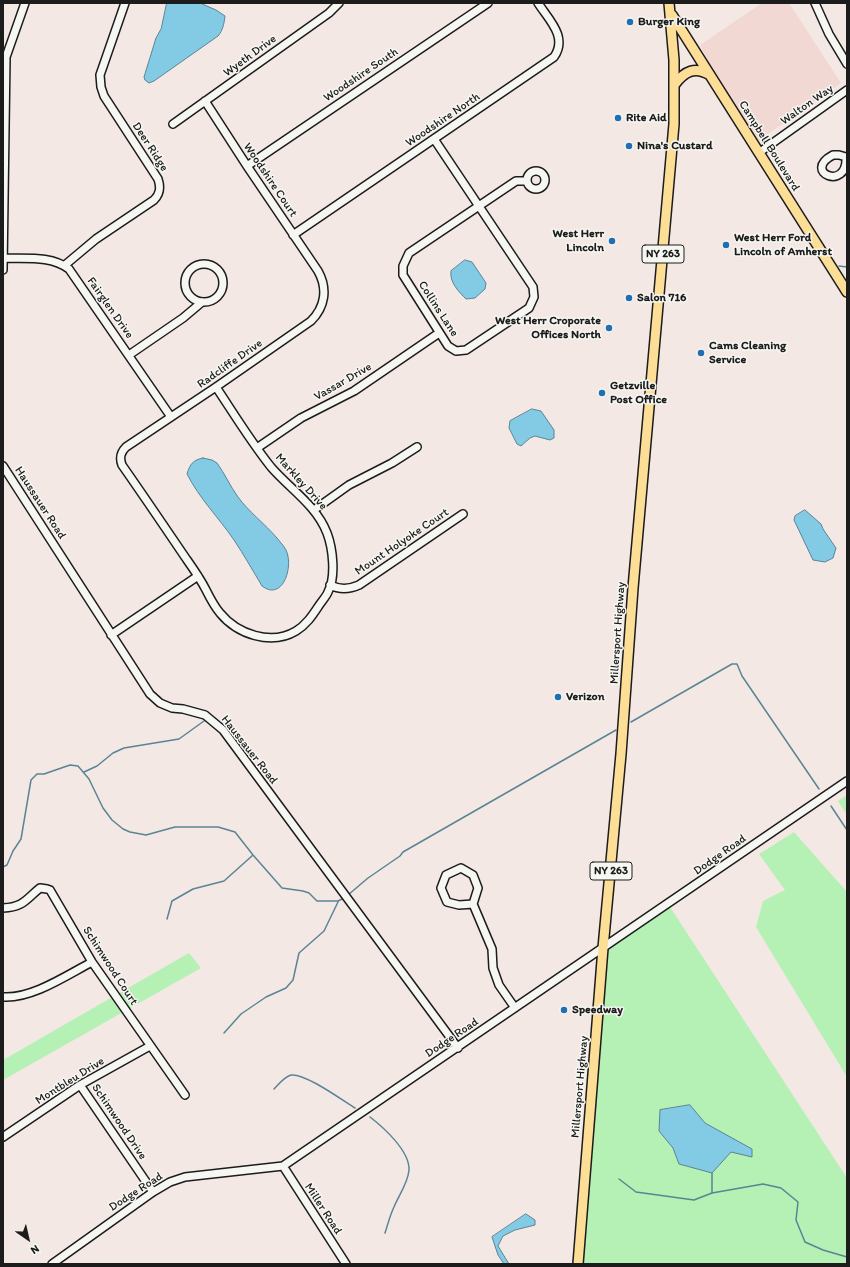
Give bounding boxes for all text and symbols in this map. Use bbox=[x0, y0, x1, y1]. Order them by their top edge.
place label: Burger King bbox=[638, 15, 700, 29]
marker: Burger King bbox=[625, 17, 635, 27]
street label: Wyeth Drive bbox=[221, 32, 279, 80]
street label: Woodshire South bbox=[321, 45, 401, 105]
street label: Walton Way bbox=[778, 82, 836, 128]
street label: Woodshire North bbox=[403, 90, 483, 150]
street label: Campbell Boulevard bbox=[735, 98, 803, 194]
place label: Rite Aid bbox=[626, 111, 667, 125]
marker: Rite Aid bbox=[613, 113, 623, 123]
street label: Deer Ridge bbox=[129, 120, 171, 174]
place label: Nina's Custard bbox=[637, 139, 713, 153]
street label: Woodshire Court bbox=[240, 140, 300, 220]
marker: Nina's Custard bbox=[624, 141, 634, 151]
place label: West Herr Lincoln bbox=[553, 227, 604, 255]
place label: West Herr Ford Lincoln of Amherst bbox=[734, 231, 832, 259]
marker: West Herr Lincoln bbox=[607, 236, 617, 246]
marker: West Herr Ford Lincoln of Amherst bbox=[721, 240, 731, 250]
road number: NY 263 bbox=[642, 245, 684, 263]
street label: Fairglen Drive bbox=[84, 275, 136, 341]
street label: Collins Lane bbox=[415, 279, 461, 339]
place label: Salon 716 bbox=[637, 291, 686, 305]
marker: Salon 716 bbox=[624, 293, 634, 303]
place label: West Herr Croporate Offices North bbox=[495, 314, 601, 342]
marker: West Herr Croporate Offices North bbox=[604, 323, 614, 333]
street label: Radcliffe Drive bbox=[195, 336, 265, 392]
place label: Cams Cleaning Service bbox=[709, 339, 786, 367]
marker: Cams Cleaning Service bbox=[696, 348, 706, 358]
street label: Vassar Drive bbox=[312, 360, 374, 404]
place label: Getzville Post Office bbox=[610, 379, 667, 407]
marker: Getzville Post Office bbox=[597, 388, 607, 398]
street label: Markley Drive bbox=[272, 451, 330, 513]
street label: Haussauer Road bbox=[11, 464, 69, 542]
street label: Mount Holyoke Court bbox=[352, 505, 452, 579]
street label: Millersport Highway bbox=[607, 581, 629, 685]
place label: Verizon bbox=[566, 690, 604, 704]
marker: Verizon bbox=[553, 692, 563, 702]
street label: Haussauer Road bbox=[218, 713, 280, 787]
street label: Dodge Road bbox=[691, 832, 749, 878]
road number: NY 263 bbox=[590, 862, 632, 880]
street label: Schimwood Court bbox=[79, 924, 141, 1008]
place label: Speedway bbox=[572, 1003, 623, 1017]
marker: Speedway bbox=[559, 1005, 569, 1015]
street label: Dodge Road bbox=[423, 1015, 481, 1061]
street label: Millersport Highway bbox=[568, 1035, 592, 1139]
street label: Montbleu Drive bbox=[33, 1054, 107, 1108]
street label: Schimwood Drive bbox=[88, 1081, 150, 1163]
street label: Dodge Road bbox=[106, 1169, 166, 1215]
street label: Miller Road bbox=[301, 1181, 345, 1237]
north arrow bbox=[8, 1219, 48, 1259]
text: N bbox=[28, 1242, 42, 1257]

